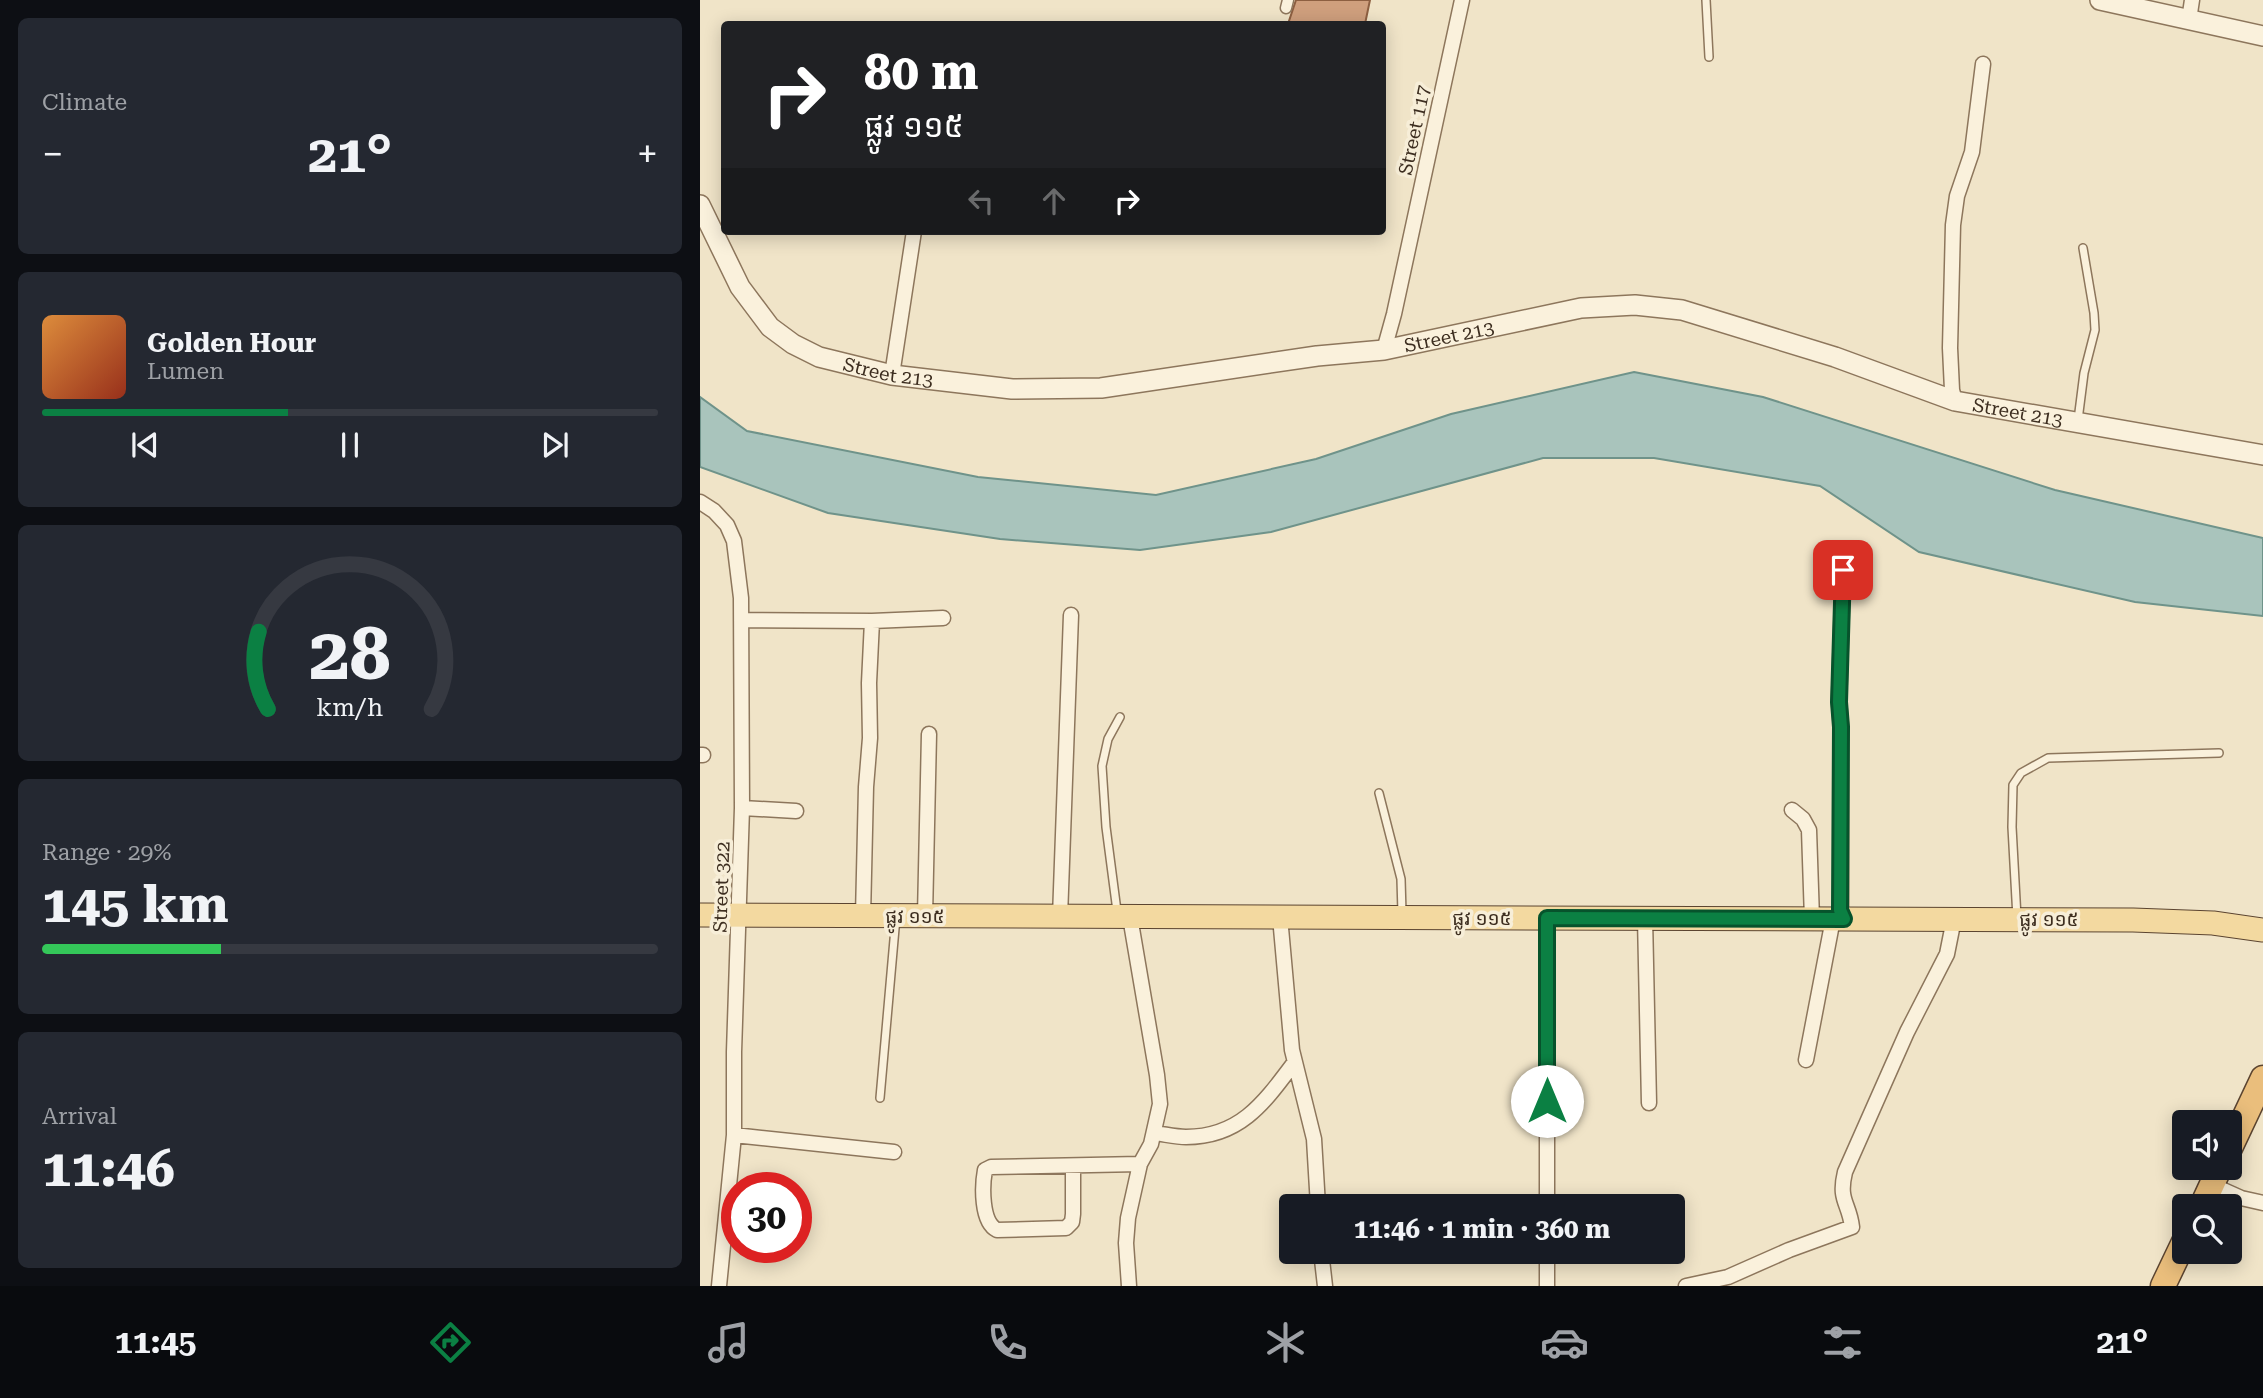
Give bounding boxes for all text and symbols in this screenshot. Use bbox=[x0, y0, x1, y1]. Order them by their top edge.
text: 80 m bbox=[864, 44, 979, 101]
icon: right bbox=[749, 49, 840, 140]
street label: Street 117 bbox=[1394, 83, 1435, 177]
text: Climate bbox=[42, 89, 127, 116]
text: ផ្លូវ ១១៥ bbox=[864, 107, 964, 145]
text: 21° bbox=[308, 124, 392, 185]
text: − bbox=[42, 132, 63, 176]
text: + bbox=[637, 132, 658, 176]
icon: left bbox=[962, 182, 1000, 220]
icon: ahead bbox=[1035, 182, 1073, 220]
icon: right bbox=[1108, 182, 1146, 220]
street label: Street 213 bbox=[1402, 316, 1496, 357]
text: Golden Hour bbox=[147, 328, 316, 358]
street label: Street 213 bbox=[841, 352, 935, 392]
text: Lumen bbox=[147, 358, 224, 385]
street label: Street 213 bbox=[1971, 393, 2065, 432]
icon: previous bbox=[126, 426, 164, 464]
icon: pause bbox=[331, 426, 369, 464]
icon: next bbox=[536, 426, 574, 464]
pin bbox=[1813, 540, 1873, 600]
icon: arrive bbox=[1824, 551, 1862, 589]
text: 28 bbox=[309, 612, 391, 697]
text: km/h bbox=[317, 693, 383, 722]
text: Range · 29% bbox=[42, 839, 171, 866]
street label: Street 322 bbox=[708, 841, 735, 933]
text: 145 km bbox=[42, 874, 229, 935]
street label: ផ្លូវ ១១៥ bbox=[885, 905, 945, 934]
street label: ផ្លូវ ១១៥ bbox=[1452, 907, 1512, 936]
street label: ផ្លូវ ១១៥ bbox=[2019, 908, 2079, 937]
position arrow bbox=[1510, 1064, 1584, 1138]
text: Arrival bbox=[42, 1103, 117, 1130]
map controls bbox=[2172, 1110, 2242, 1264]
button: sound bbox=[2172, 1110, 2242, 1180]
text: 11:46 bbox=[42, 1138, 175, 1199]
speed limit sign: 30 bbox=[721, 1172, 812, 1263]
button: search bbox=[2172, 1194, 2242, 1264]
text: 11:46 · 1 min · 360 m bbox=[1354, 1214, 1610, 1244]
icon: directions bbox=[426, 1318, 475, 1367]
icon: music bbox=[704, 1318, 753, 1367]
icon: phone bbox=[983, 1318, 1032, 1367]
icon: climate bbox=[1261, 1318, 1310, 1367]
icon: car bbox=[1540, 1318, 1589, 1367]
icon: filters bbox=[1818, 1318, 1867, 1367]
text: 11:45 bbox=[115, 1323, 196, 1361]
text: 21° bbox=[2096, 1323, 2148, 1361]

